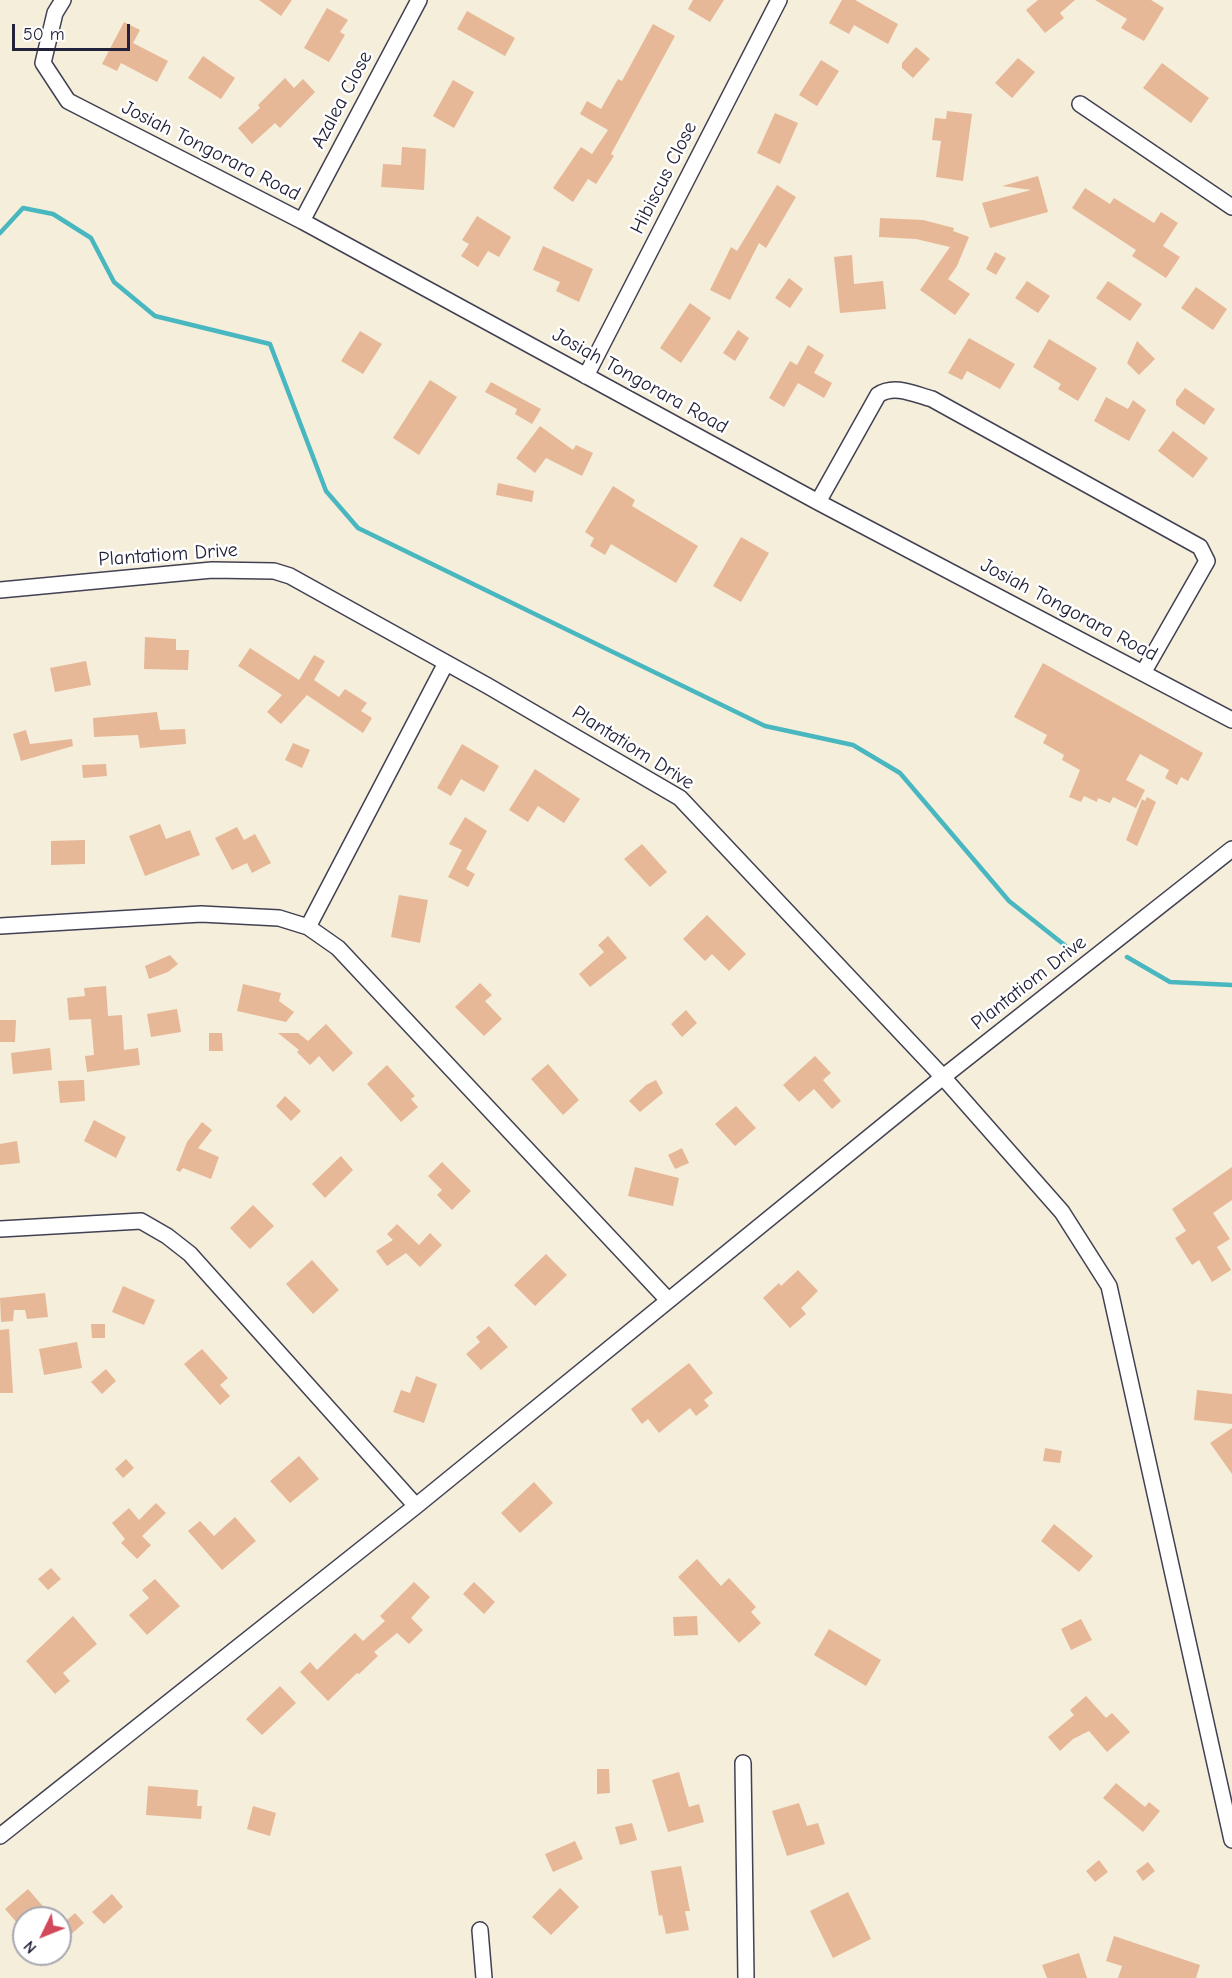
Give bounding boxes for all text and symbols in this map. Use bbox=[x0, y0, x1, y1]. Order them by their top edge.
scale bar bbox=[15, 12, 134, 50]
text: 50 m bbox=[23, 24, 65, 45]
street label: Azalea Close bbox=[306, 47, 378, 153]
street label: Josiah Tongorara Road bbox=[118, 96, 304, 206]
street label: Hibiscus Close bbox=[625, 118, 703, 238]
street label: Josiah Tongorara Road bbox=[548, 323, 732, 439]
street label: Plantatiom Drive bbox=[98, 538, 238, 572]
street label: Josiah Tongorara Road bbox=[976, 553, 1162, 667]
street label: Plantatiom Drive bbox=[567, 701, 699, 795]
street label: Plantatiom Drive bbox=[967, 931, 1091, 1035]
north arrow bbox=[12, 1906, 72, 1966]
text: N bbox=[20, 1937, 40, 1957]

